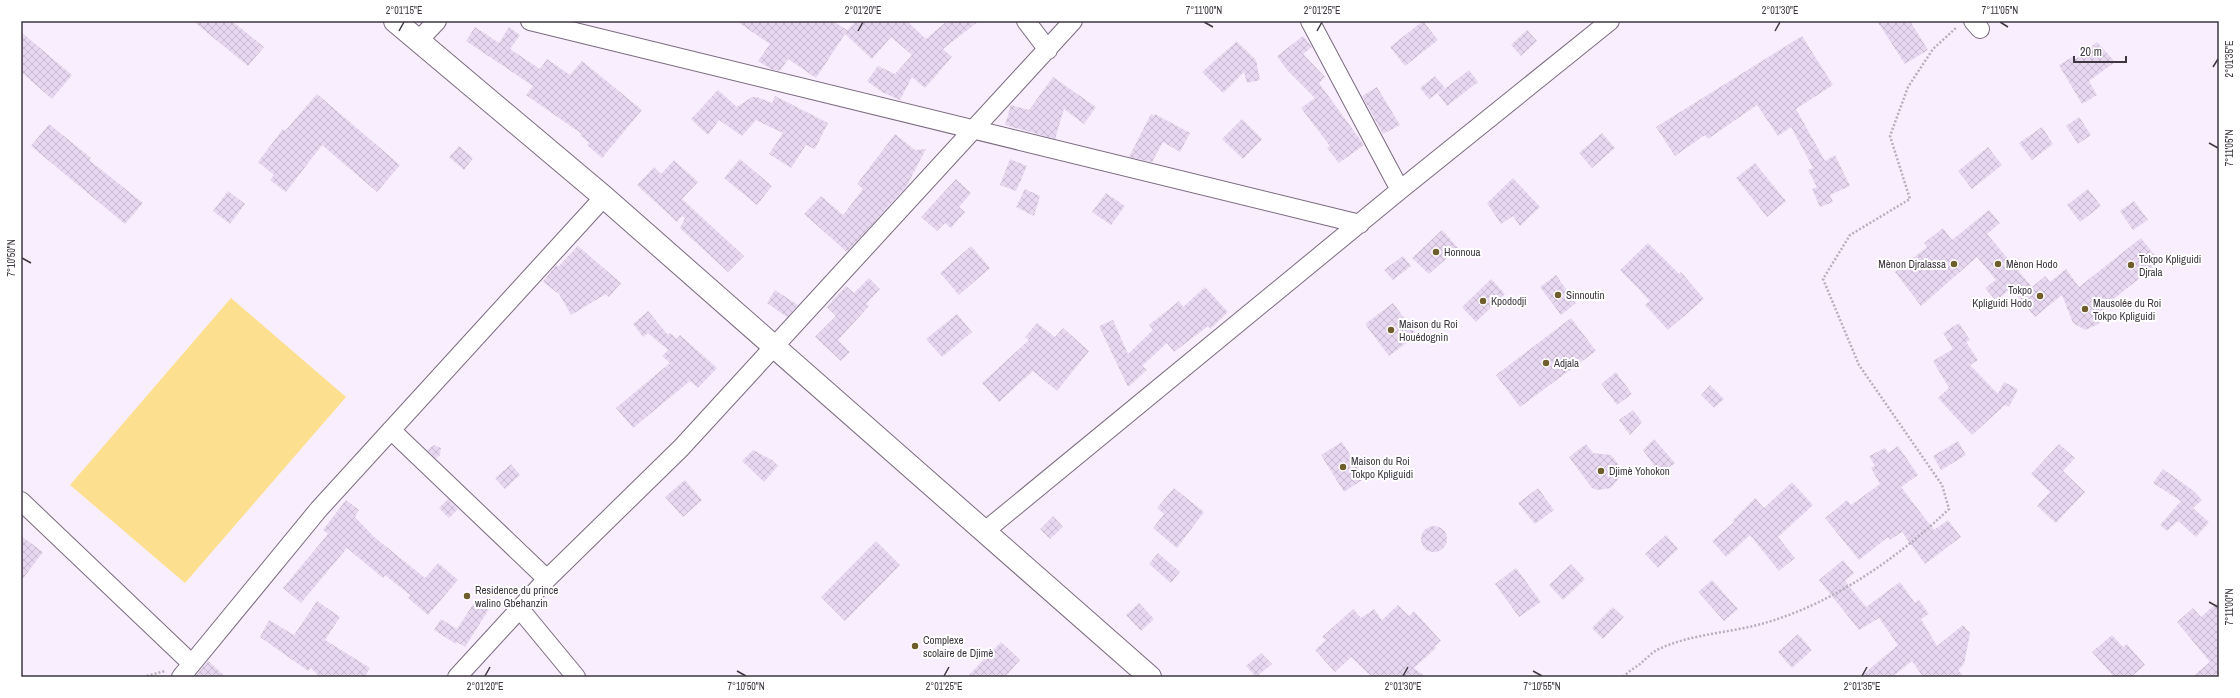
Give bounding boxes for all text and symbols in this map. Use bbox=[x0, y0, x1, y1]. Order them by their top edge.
text: 2°01'15"E bbox=[386, 4, 422, 17]
text: 2°01'20"E bbox=[845, 4, 881, 17]
text: 7°11'00"N bbox=[1186, 4, 1222, 17]
text: 2°01'25"E bbox=[1304, 4, 1340, 17]
text: 2°01'30"E bbox=[1762, 4, 1798, 17]
text: 7°11'05"N bbox=[1982, 4, 2018, 17]
scale bar bbox=[2074, 38, 2126, 64]
text: 2°01'35"E bbox=[2223, 41, 2236, 77]
text: 20 m bbox=[2080, 44, 2102, 60]
text: 7°11'05"N bbox=[2223, 130, 2236, 166]
text: 7°10'50"N bbox=[5, 239, 18, 277]
place label: Honnoua bbox=[1444, 245, 1481, 259]
marker: Honnoua bbox=[1431, 247, 1441, 257]
place label: Tokpo Kpliguidi Djrala bbox=[2139, 252, 2201, 279]
place label: Mènon Djralassa bbox=[1878, 257, 1946, 271]
place label: Mènon Hodo bbox=[2006, 257, 2058, 271]
marker: Mènon Djralassa bbox=[1949, 259, 1959, 269]
marker: Mènon Hodo bbox=[1993, 259, 2003, 269]
marker: Tokpo Kpliguidi Djrala bbox=[2126, 260, 2136, 270]
place label: Tokpo Kpliguidi Hodo bbox=[1972, 283, 2032, 310]
place label: Sinnoutin bbox=[1566, 288, 1605, 302]
marker: Sinnoutin bbox=[1553, 290, 1563, 300]
marker: Tokpo Kpliguidi Hodo bbox=[2035, 291, 2045, 301]
place label: Kpododji bbox=[1491, 294, 1527, 308]
marker: Kpododji bbox=[1478, 296, 1488, 306]
place label: Mausolée du Roi Tokpo Kpliguidi bbox=[2093, 296, 2161, 323]
marker: Mausolée du Roi Tokpo Kpliguidi bbox=[2080, 304, 2090, 314]
place label: Maison du Roi Houédognin bbox=[1399, 317, 1458, 344]
marker: Maison du Roi Houédognin bbox=[1386, 325, 1396, 335]
place label: Adjala bbox=[1553, 356, 1579, 370]
marker: Adjala bbox=[1541, 358, 1551, 368]
place label: Maison du Roi Tokpo Kpliguidi bbox=[1351, 454, 1413, 481]
marker: Maison du Roi Tokpo Kpliguidi bbox=[1338, 462, 1348, 472]
place label: Djimè Yohokon bbox=[1609, 464, 1670, 478]
marker: Djimè Yohokon bbox=[1596, 466, 1606, 476]
place label: Residence du prince walino Gbehanzin bbox=[475, 583, 558, 610]
text: 7°11'00"N bbox=[2223, 589, 2236, 625]
marker: Residence du prince walino Gbehanzin bbox=[462, 591, 472, 601]
place label: Complexe scolaire de Djimè bbox=[923, 633, 993, 660]
marker: Complexe scolaire de Djimè bbox=[910, 641, 920, 651]
text: 2°01'20"E bbox=[467, 680, 503, 693]
text: 7°10'50"N bbox=[727, 680, 765, 693]
text: 2°01'25"E bbox=[926, 680, 962, 693]
text: 2°01'30"E bbox=[1385, 680, 1421, 693]
text: 7°10'55"N bbox=[1523, 680, 1561, 693]
text: 2°01'35"E bbox=[1844, 680, 1880, 693]

